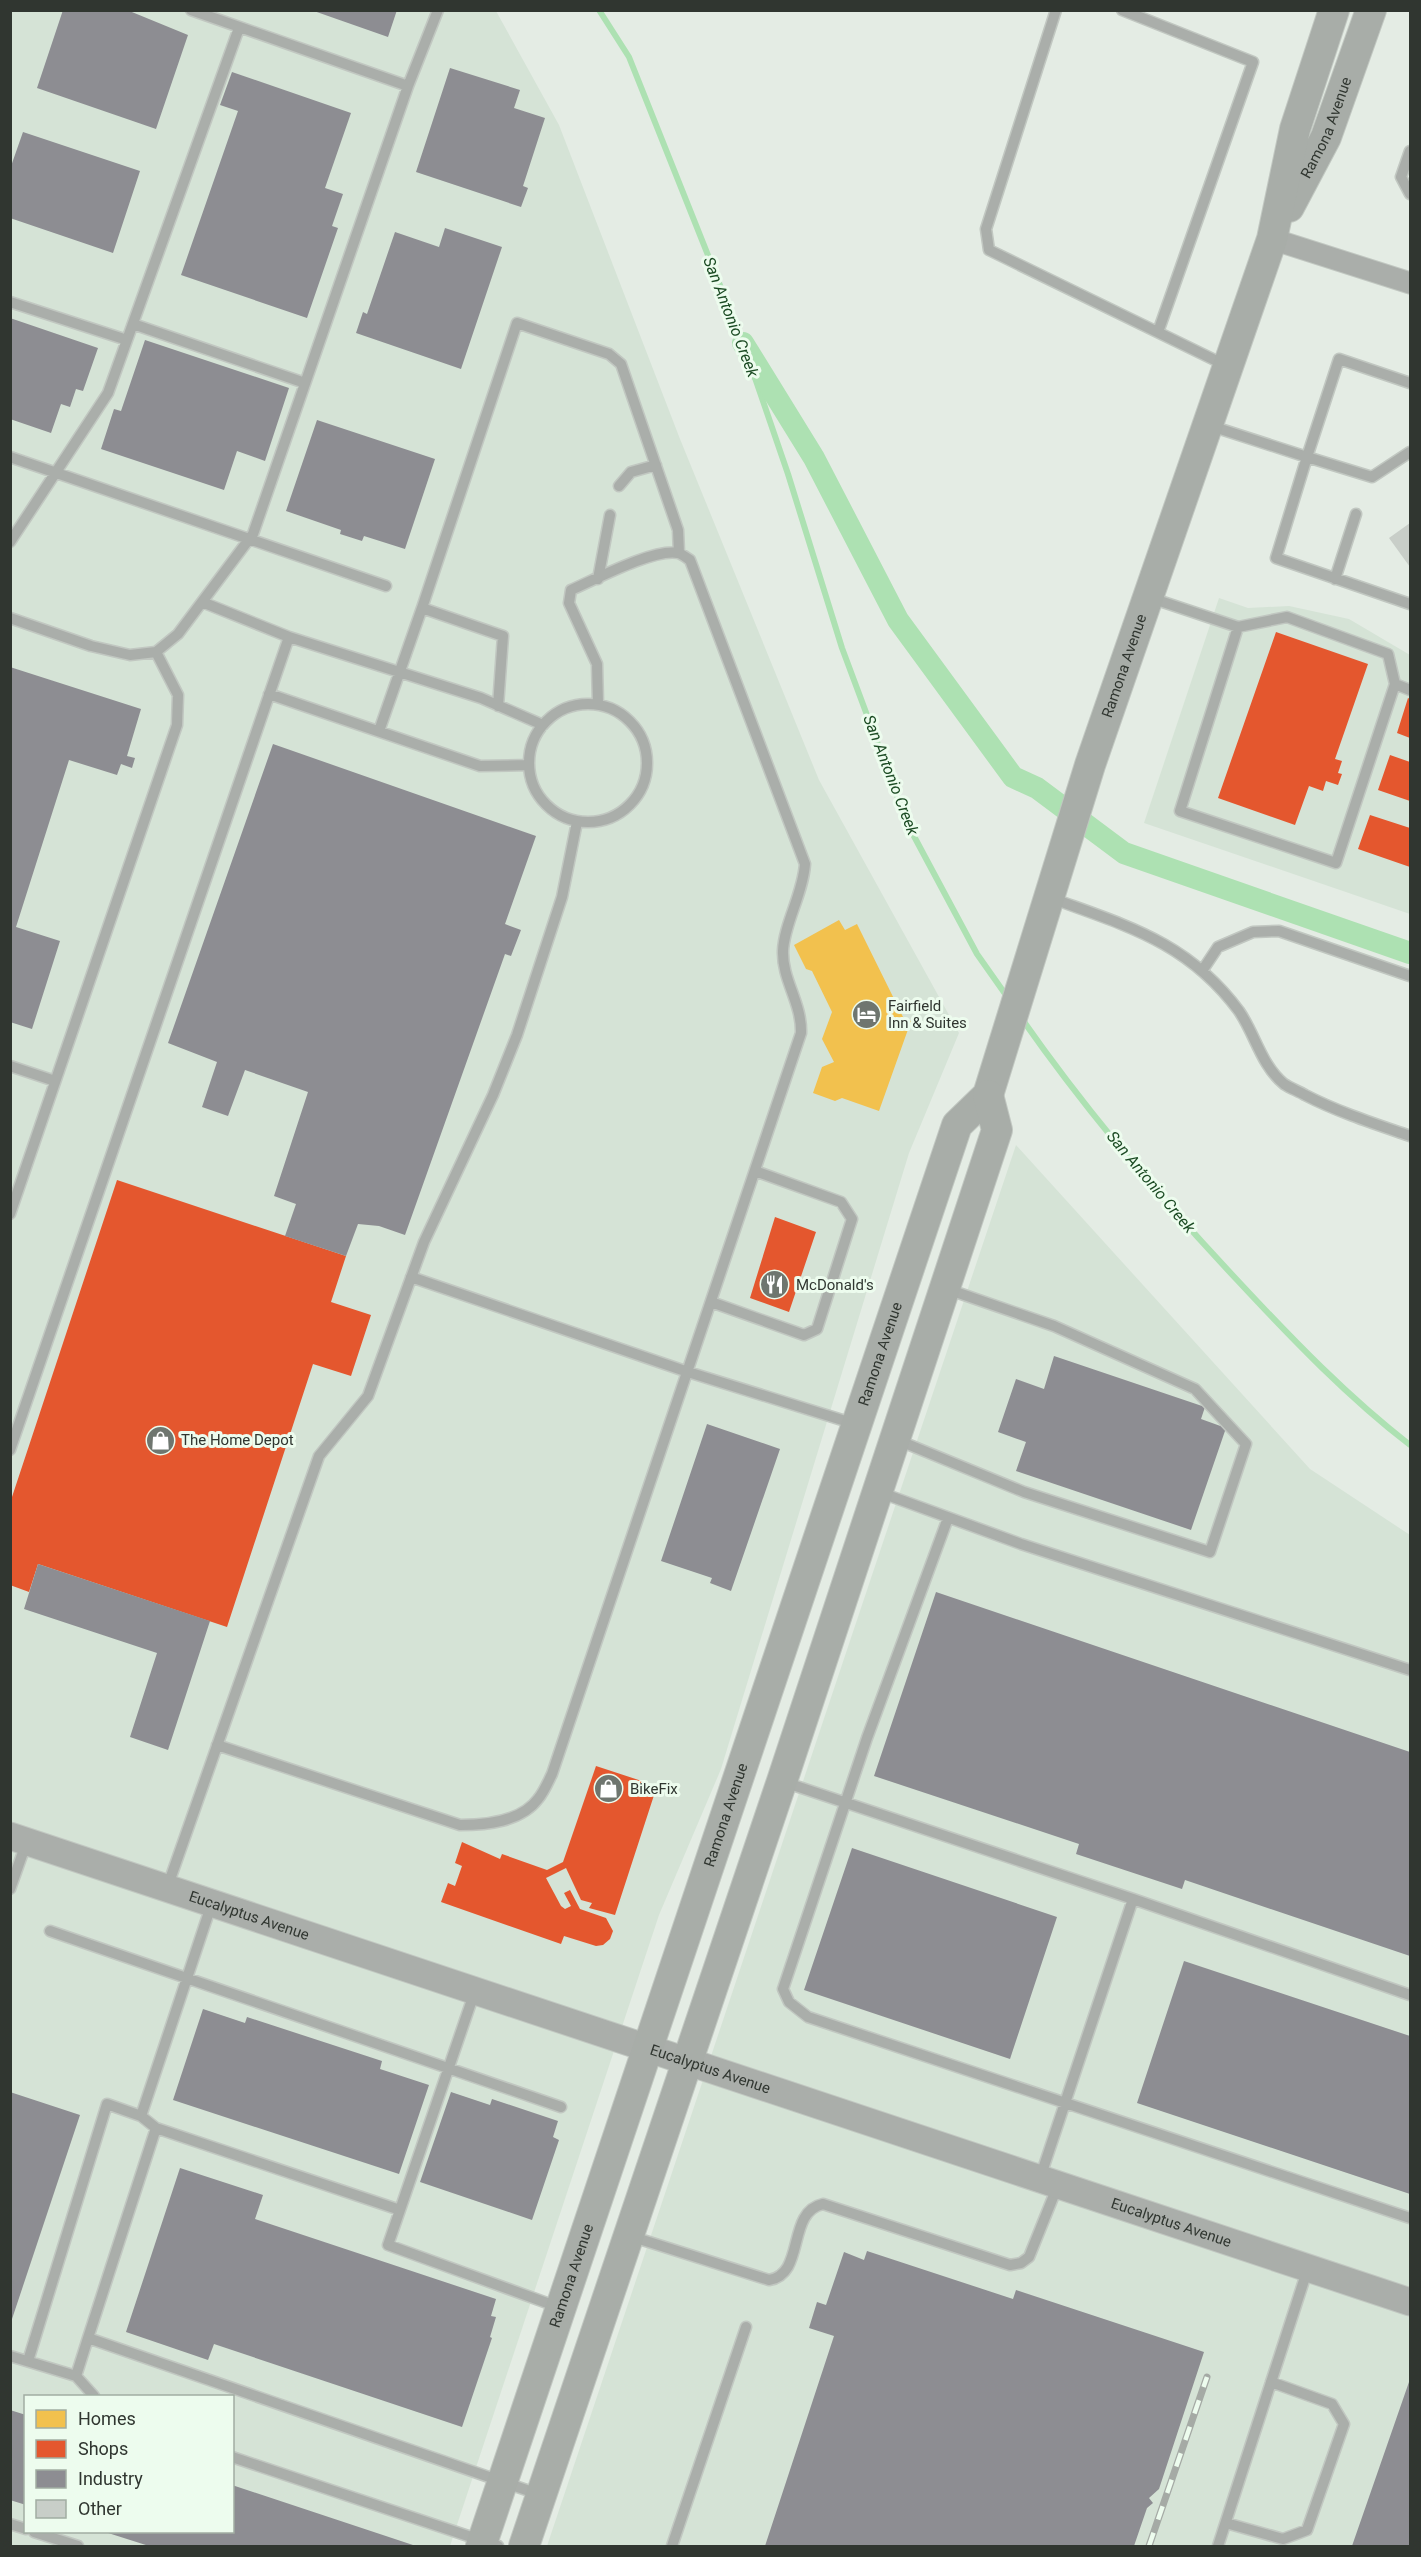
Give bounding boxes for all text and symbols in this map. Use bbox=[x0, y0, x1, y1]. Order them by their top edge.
street label: Ramona Avenue bbox=[1297, 75, 1356, 181]
water label: San Antonio Creek bbox=[699, 254, 763, 381]
street label: Ramona Avenue bbox=[1098, 612, 1151, 720]
water label: San Antonio Creek bbox=[859, 712, 923, 839]
place label: Fairfield Inn & Suites bbox=[888, 997, 967, 1032]
hotel icon: Fairfield Inn & Suites bbox=[851, 999, 883, 1031]
water label: San Antonio Creek bbox=[1103, 1127, 1200, 1238]
restaurant icon: McDonald's bbox=[759, 1269, 791, 1301]
place label: McDonald's bbox=[796, 1276, 874, 1294]
street label: Ramona Avenue bbox=[855, 1300, 906, 1408]
shop icon: The Home Depot bbox=[144, 1424, 176, 1456]
place label: The Home Depot bbox=[181, 1431, 294, 1449]
street label: Ramona Avenue bbox=[700, 1761, 752, 1869]
shop icon: BikeFix bbox=[593, 1773, 625, 1805]
place label: BikeFix bbox=[630, 1780, 678, 1798]
street label: Eucalyptus Avenue bbox=[187, 1887, 312, 1944]
street label: Eucalyptus Avenue bbox=[648, 2041, 773, 2097]
street label: Eucalyptus Avenue bbox=[1109, 2194, 1234, 2251]
street label: Ramona Avenue bbox=[546, 2221, 597, 2330]
legend bbox=[24, 2395, 234, 2533]
text: Homes bbox=[78, 2408, 136, 2429]
text: Shops bbox=[78, 2438, 128, 2459]
text: Industry bbox=[78, 2468, 143, 2489]
text: Other bbox=[78, 2498, 122, 2519]

